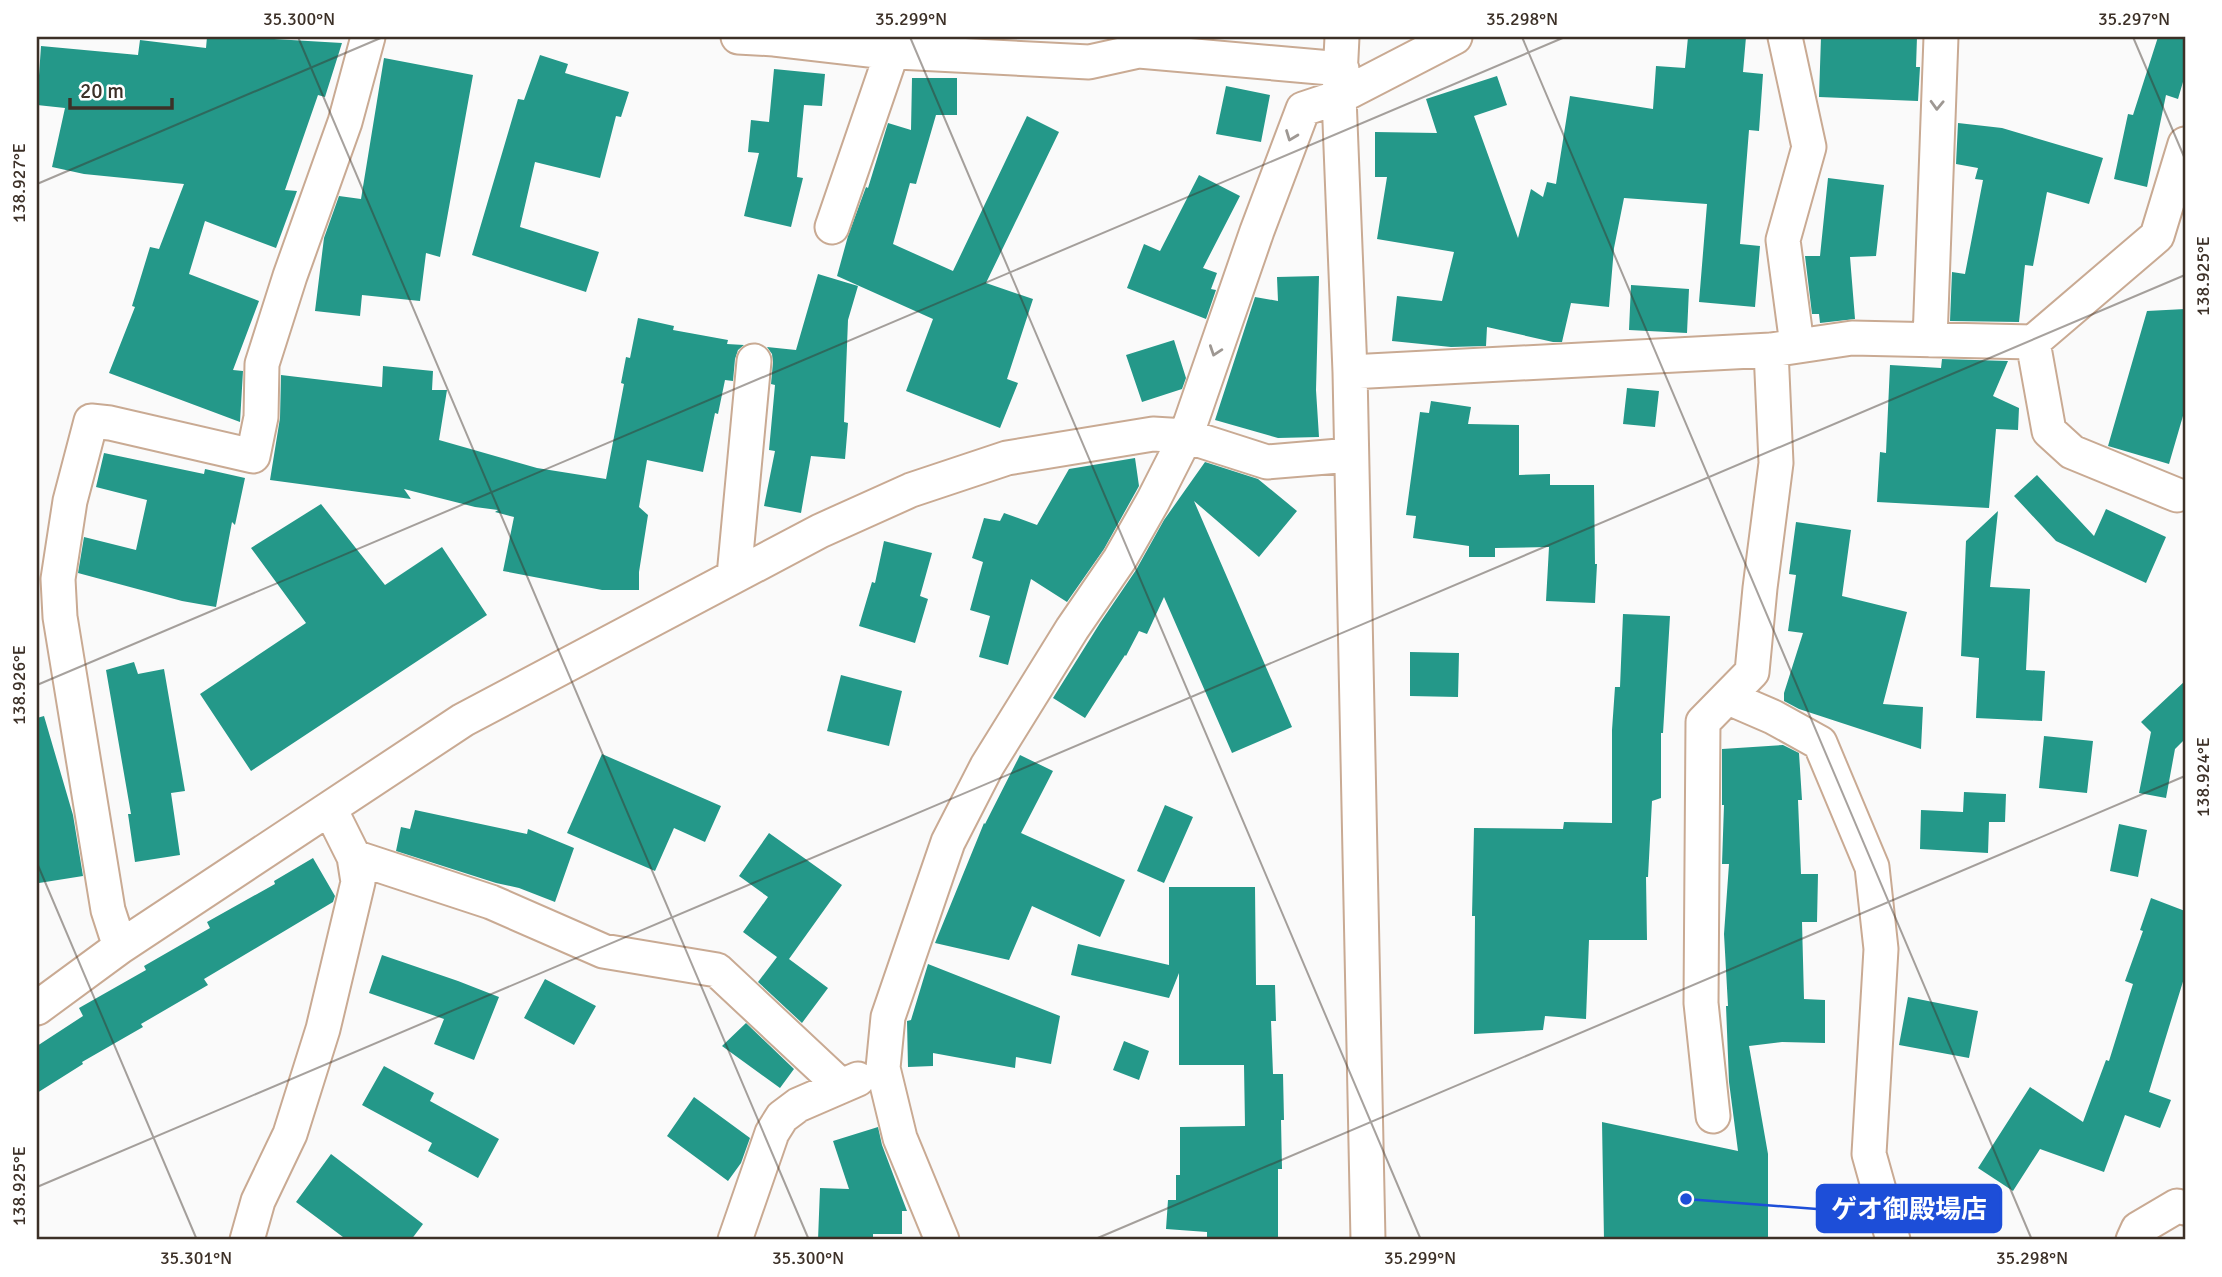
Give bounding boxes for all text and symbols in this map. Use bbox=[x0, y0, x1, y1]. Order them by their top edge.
text: 35.300°N bbox=[263, 8, 335, 30]
text: 35.299°N bbox=[875, 8, 947, 30]
text: 35.298°N bbox=[1486, 8, 1558, 30]
text: 35.297°N bbox=[2098, 8, 2170, 30]
scale bar bbox=[70, 66, 172, 110]
text: 20 m bbox=[80, 78, 124, 104]
one-way arrow bbox=[1930, 100, 1945, 111]
one-way arrow bbox=[1285, 130, 1299, 142]
text: 138.927°E bbox=[8, 143, 30, 223]
text: 138.925°E bbox=[2192, 236, 2214, 316]
one-way arrow bbox=[1209, 344, 1223, 356]
text: 138.926°E bbox=[8, 645, 30, 725]
text: 138.924°E bbox=[2192, 737, 2214, 817]
text: 138.925°E bbox=[8, 1146, 30, 1226]
callout: ゲオ御殿場店 bbox=[1817, 1185, 2001, 1232]
text: ゲオ御殿場店 bbox=[1831, 1194, 1987, 1226]
text: 35.301°N bbox=[160, 1247, 232, 1269]
text: 35.300°N bbox=[772, 1247, 844, 1269]
text: 35.299°N bbox=[1384, 1247, 1456, 1269]
text: 35.298°N bbox=[1996, 1247, 2068, 1269]

